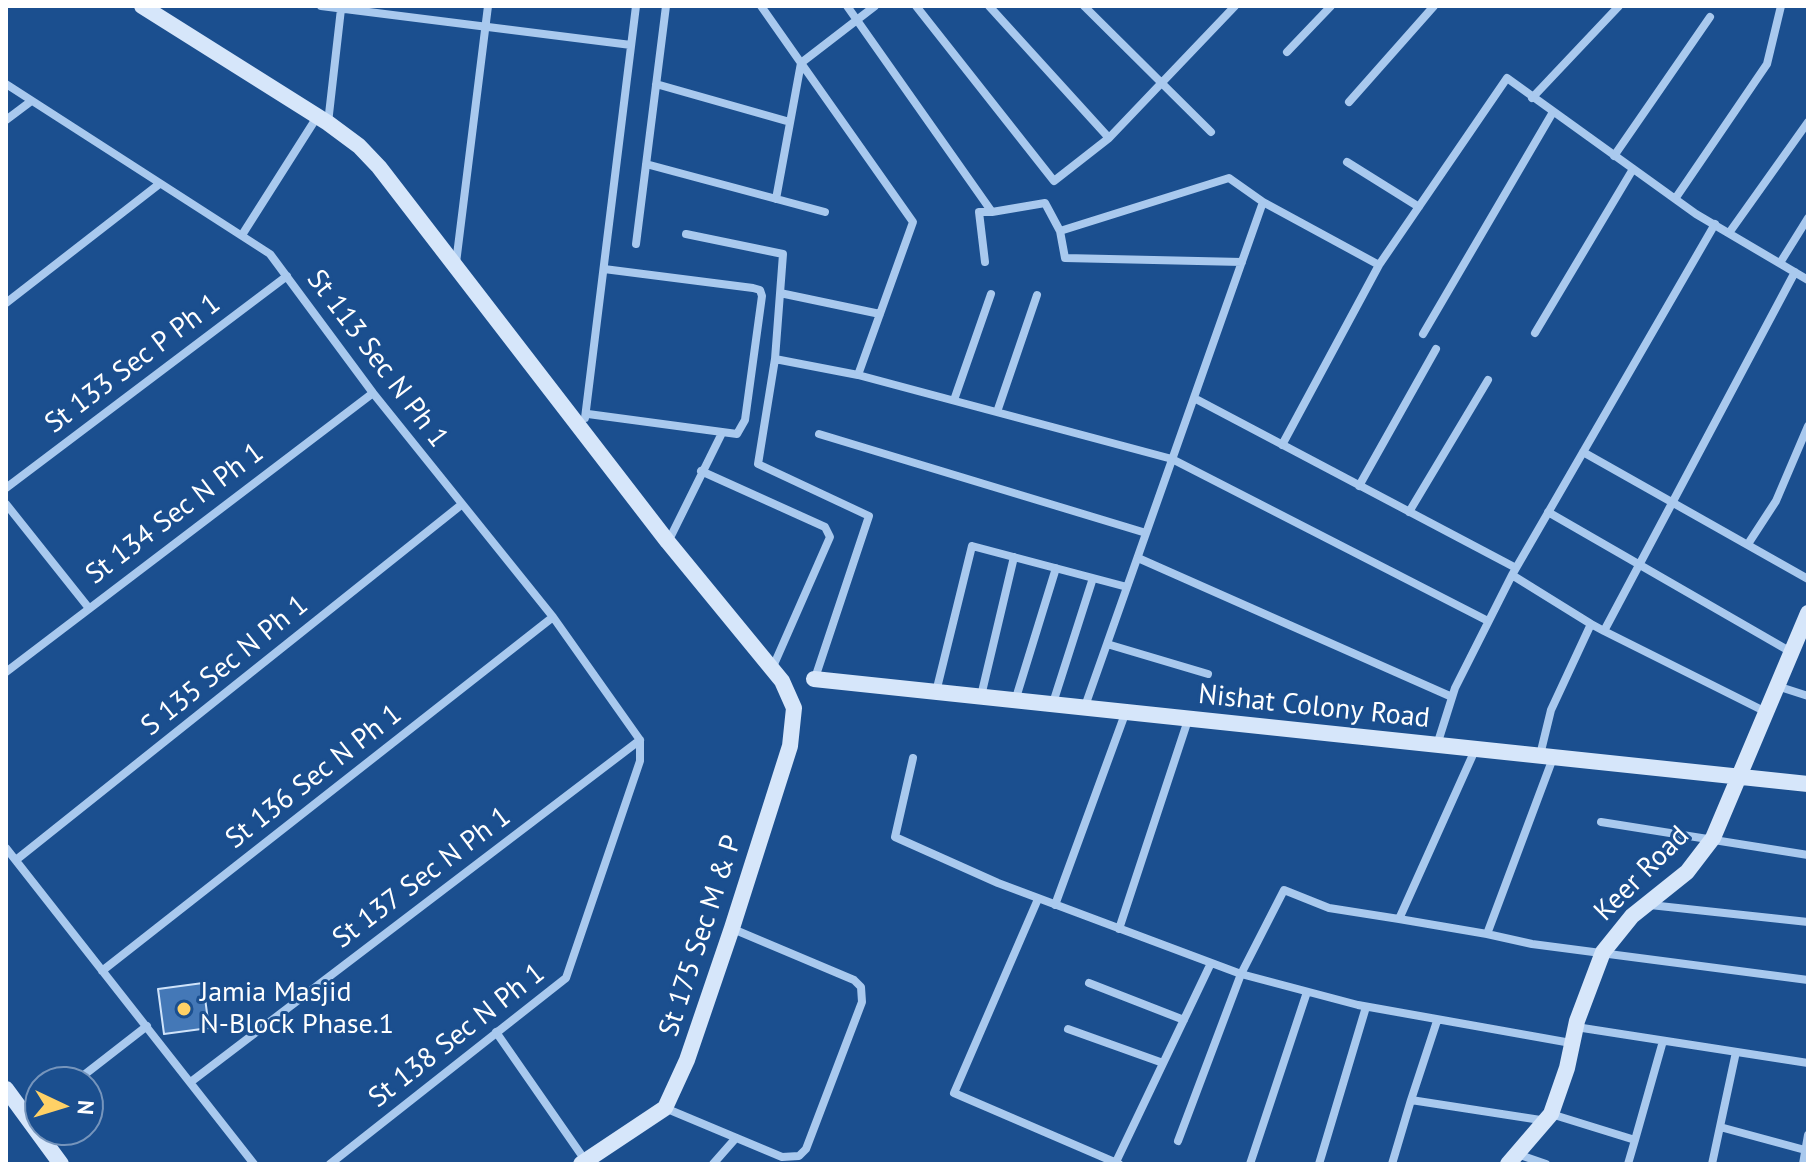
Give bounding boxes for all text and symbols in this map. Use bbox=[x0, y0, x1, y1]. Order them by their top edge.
street label: St 113 Sec N Ph 1 bbox=[299, 263, 455, 455]
street label: St 133 Sec P Ph 1 bbox=[39, 287, 227, 441]
street label: St 134 Sec N Ph 1 bbox=[79, 436, 271, 592]
street label: S 135 Sec N Ph 1 bbox=[135, 589, 315, 743]
street label: Nishat Colony Road bbox=[1197, 678, 1431, 736]
street label: St 136 Sec N Ph 1 bbox=[219, 698, 409, 856]
street label: St 137 Sec N Ph 1 bbox=[326, 800, 518, 956]
street label: Keer Road bbox=[1588, 820, 1696, 928]
street label: St 175 Sec M & P bbox=[653, 831, 749, 1041]
street label: St 138 Sec N Ph 1 bbox=[362, 957, 552, 1115]
place label: Jamia Masjid N-Block Phase.1 bbox=[200, 976, 394, 1042]
marker: Jamia Masjid N-Block Phase.1 bbox=[175, 1000, 193, 1018]
north arrow bbox=[24, 1066, 104, 1146]
text: N bbox=[71, 1099, 100, 1116]

